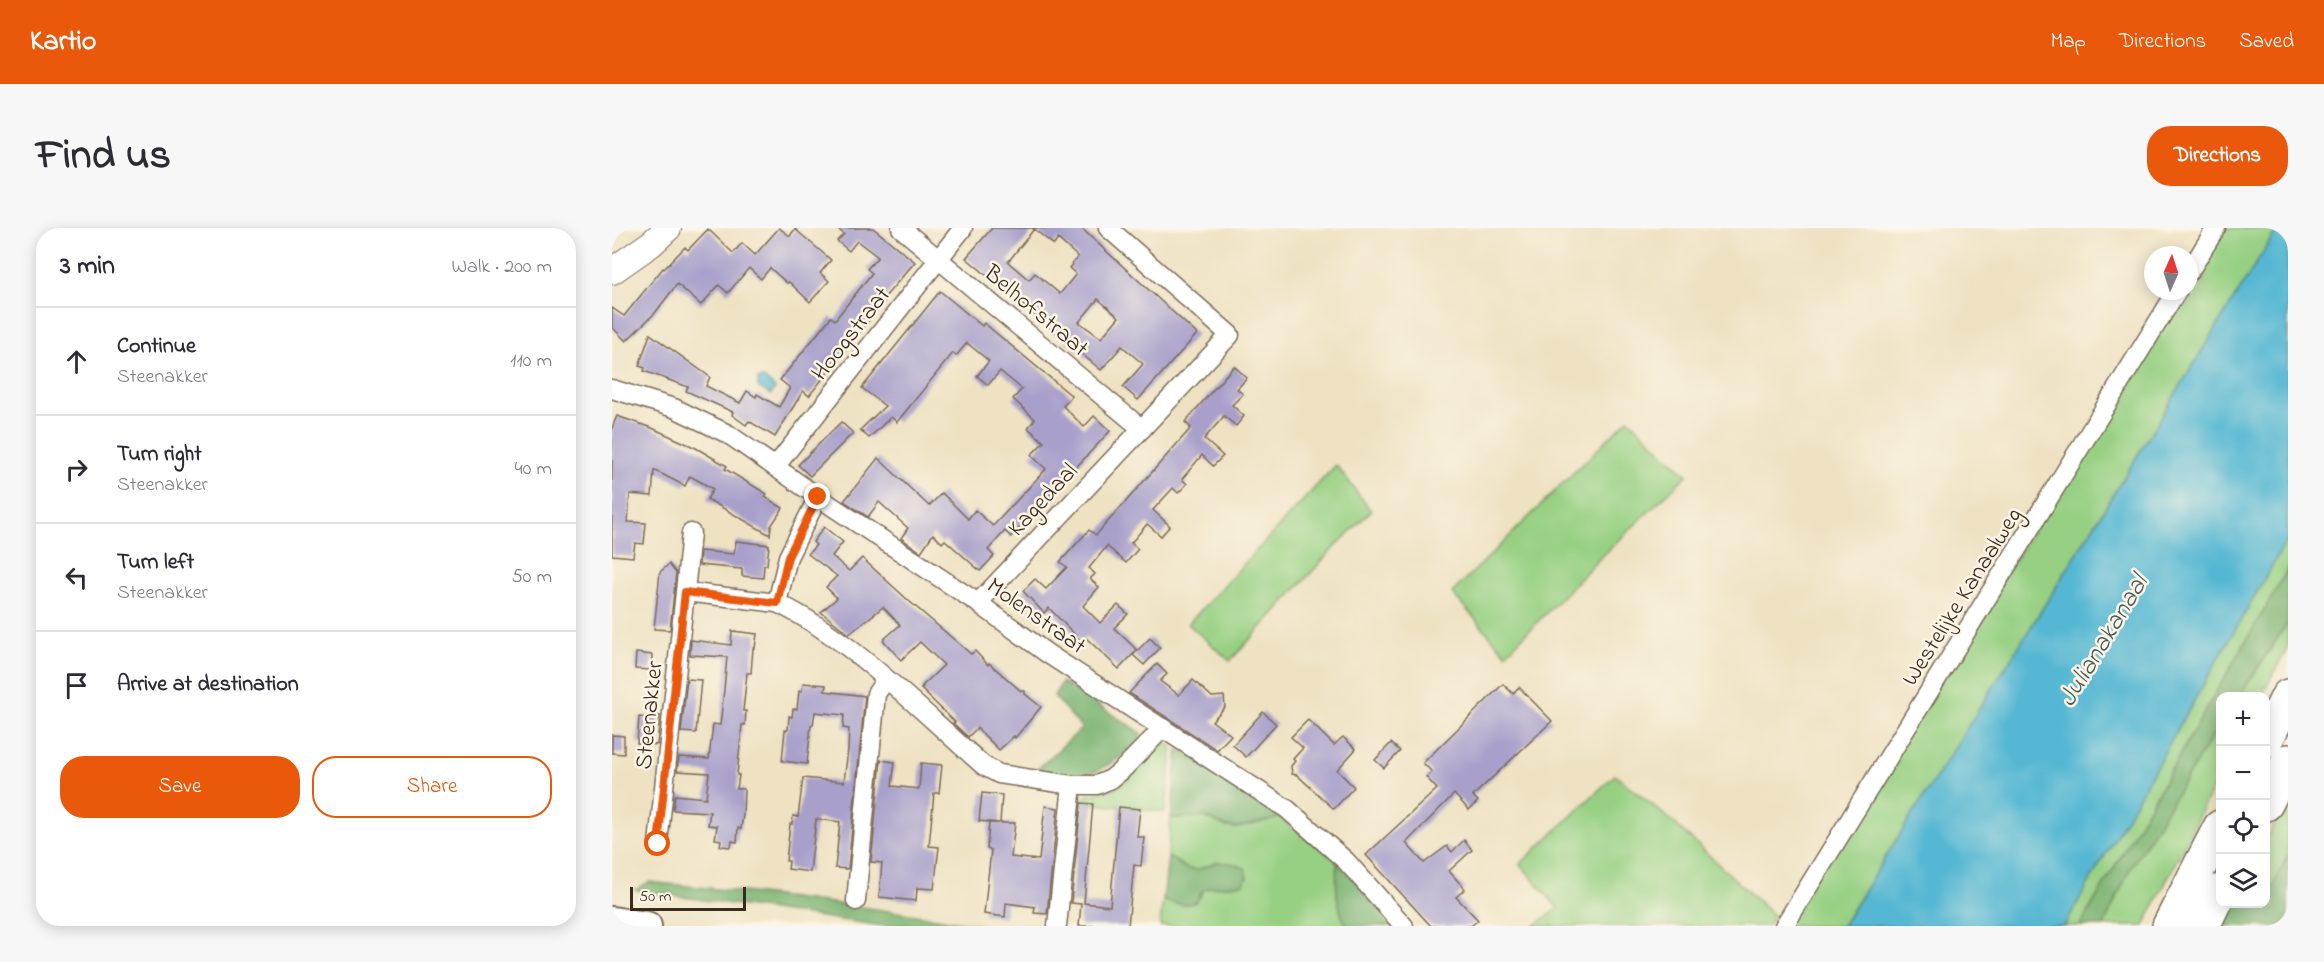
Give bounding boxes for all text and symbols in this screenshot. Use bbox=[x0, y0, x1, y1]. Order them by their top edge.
text: Kartio bbox=[30, 22, 96, 63]
text: Map bbox=[2050, 27, 2086, 57]
text: Directions bbox=[2119, 27, 2206, 57]
text: Saved bbox=[2239, 27, 2294, 57]
text: Find us bbox=[36, 126, 171, 187]
button: Directions bbox=[2147, 126, 2288, 186]
north arrow bbox=[2144, 246, 2198, 300]
text: 3 min bbox=[60, 248, 115, 286]
text: Walk · 200 m bbox=[452, 253, 552, 282]
street label: Belhofstraat bbox=[974, 257, 1096, 366]
street label: Hoogstraat bbox=[804, 280, 900, 389]
text: Continue bbox=[117, 331, 196, 363]
icon: ahead bbox=[60, 345, 93, 378]
text: 110 m bbox=[510, 347, 552, 376]
text: Steenakker bbox=[117, 363, 208, 392]
text: Turn right bbox=[117, 439, 202, 471]
icon: right bbox=[60, 453, 93, 486]
text: 40 m bbox=[515, 455, 552, 484]
street label: Kagedaal bbox=[1000, 456, 1087, 545]
text: Steenakker bbox=[117, 471, 208, 500]
route end bbox=[804, 483, 830, 509]
street label: Westelijke Kanaalweg bbox=[1894, 501, 2032, 693]
text: Turn left bbox=[117, 547, 194, 579]
icon: left bbox=[60, 561, 93, 594]
text: 50 m bbox=[511, 563, 552, 592]
water label: Julianakanaal bbox=[2050, 566, 2160, 715]
street label: Molenstraat bbox=[979, 570, 1093, 664]
text: Steenakker bbox=[117, 579, 208, 608]
street label: Steenakker bbox=[627, 659, 674, 771]
icon: arrive bbox=[60, 669, 93, 702]
text: Arrive at destination bbox=[117, 669, 299, 701]
map controls bbox=[2216, 692, 2270, 908]
button: + bbox=[2216, 692, 2270, 746]
button: − bbox=[2216, 746, 2270, 800]
button: Save bbox=[60, 756, 300, 818]
button: Share bbox=[312, 756, 552, 818]
button: locate bbox=[2216, 800, 2270, 854]
route start bbox=[644, 830, 670, 856]
button: layers bbox=[2216, 854, 2270, 908]
scale bar bbox=[630, 884, 746, 912]
text: 50 m bbox=[639, 885, 671, 909]

